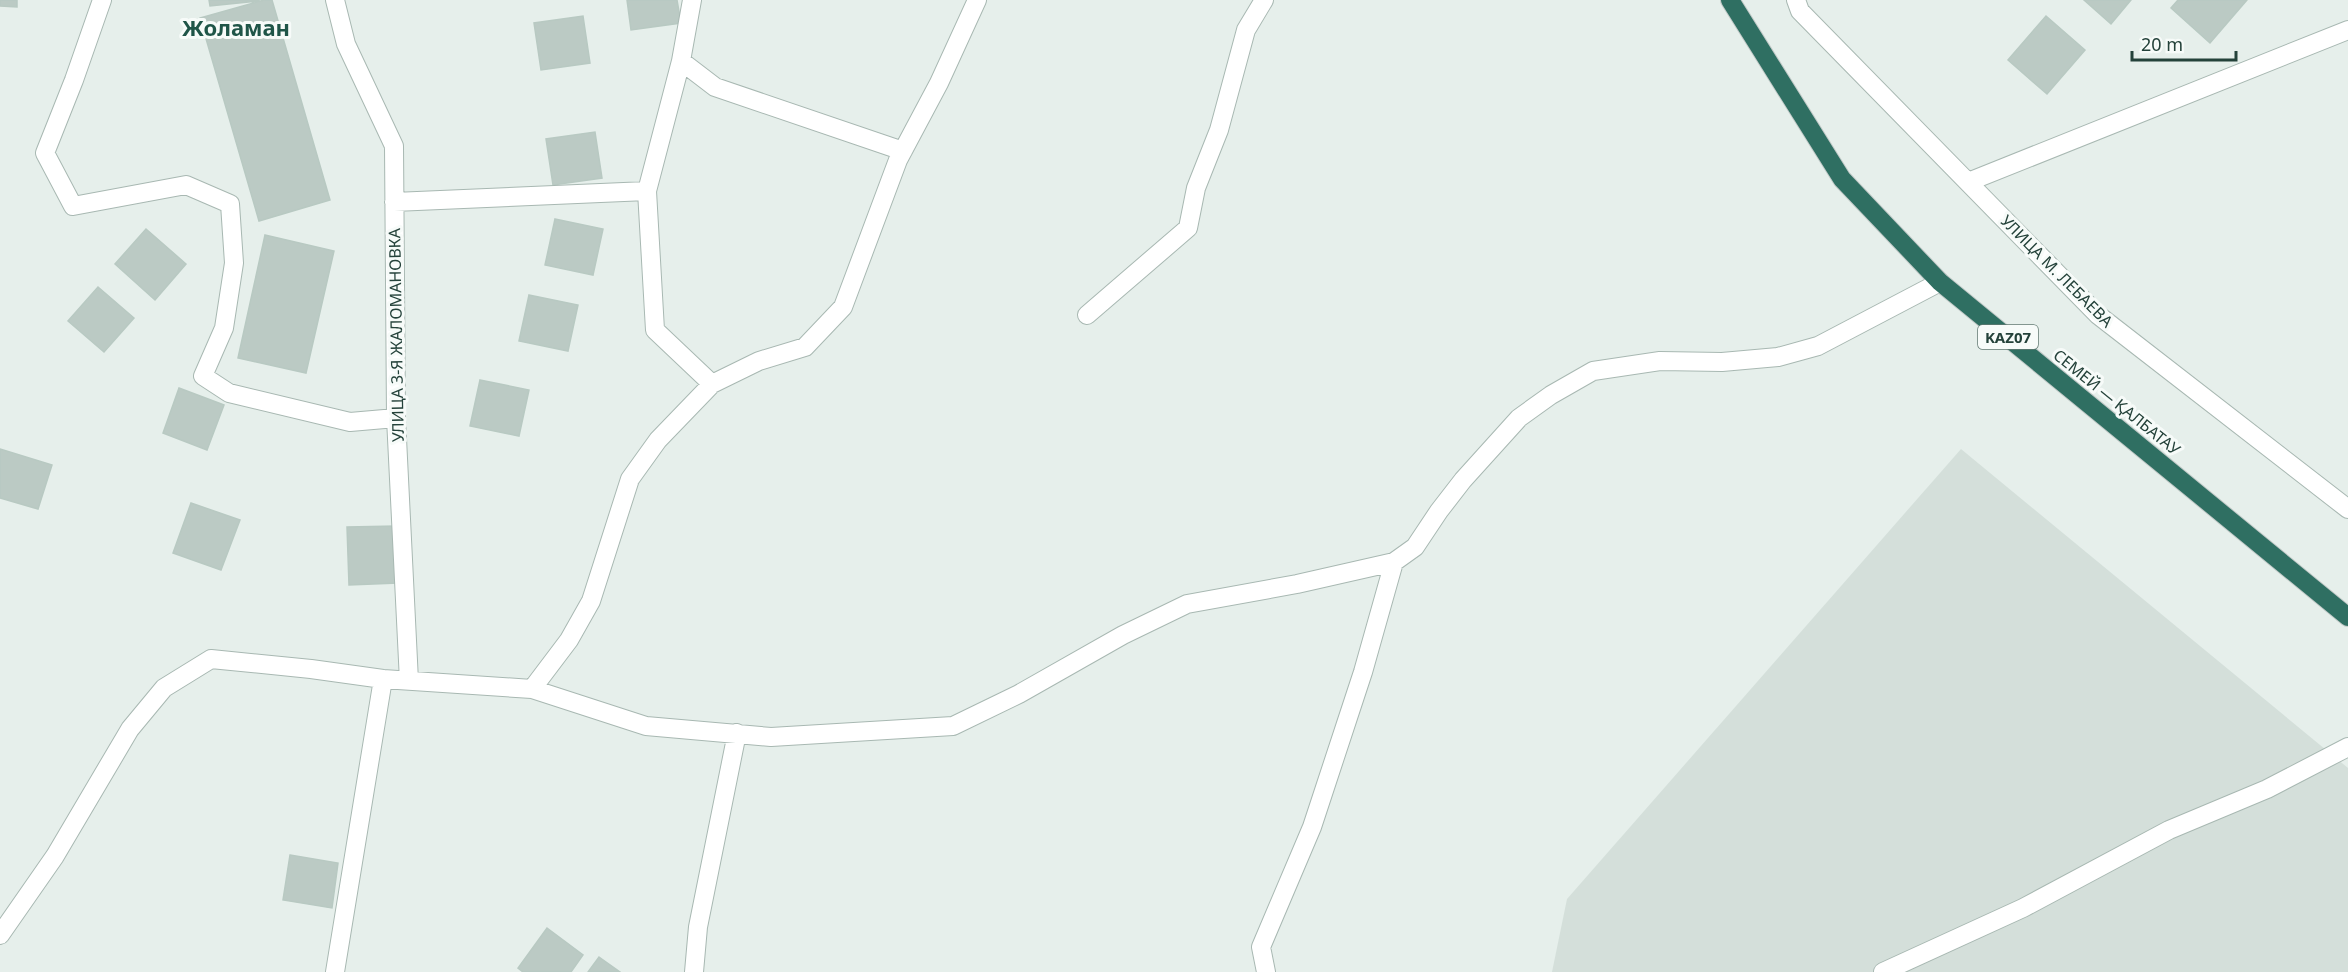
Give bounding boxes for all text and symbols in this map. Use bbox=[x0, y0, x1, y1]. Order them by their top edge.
district label: Жоламан bbox=[182, 12, 290, 42]
scale bar bbox=[2132, 24, 2236, 62]
text: 20 m bbox=[2141, 32, 2183, 56]
street label: УЛИЦА М. ЛЕБАЕВА bbox=[1996, 210, 2119, 333]
street label: УЛИЦА 3-Я ЖАЛОМАНОВКА bbox=[383, 227, 409, 442]
road number: KAZ07 bbox=[1978, 325, 2038, 349]
street label: СЕМЕЙ — ҚАЛБАТАУ bbox=[2049, 344, 2185, 460]

